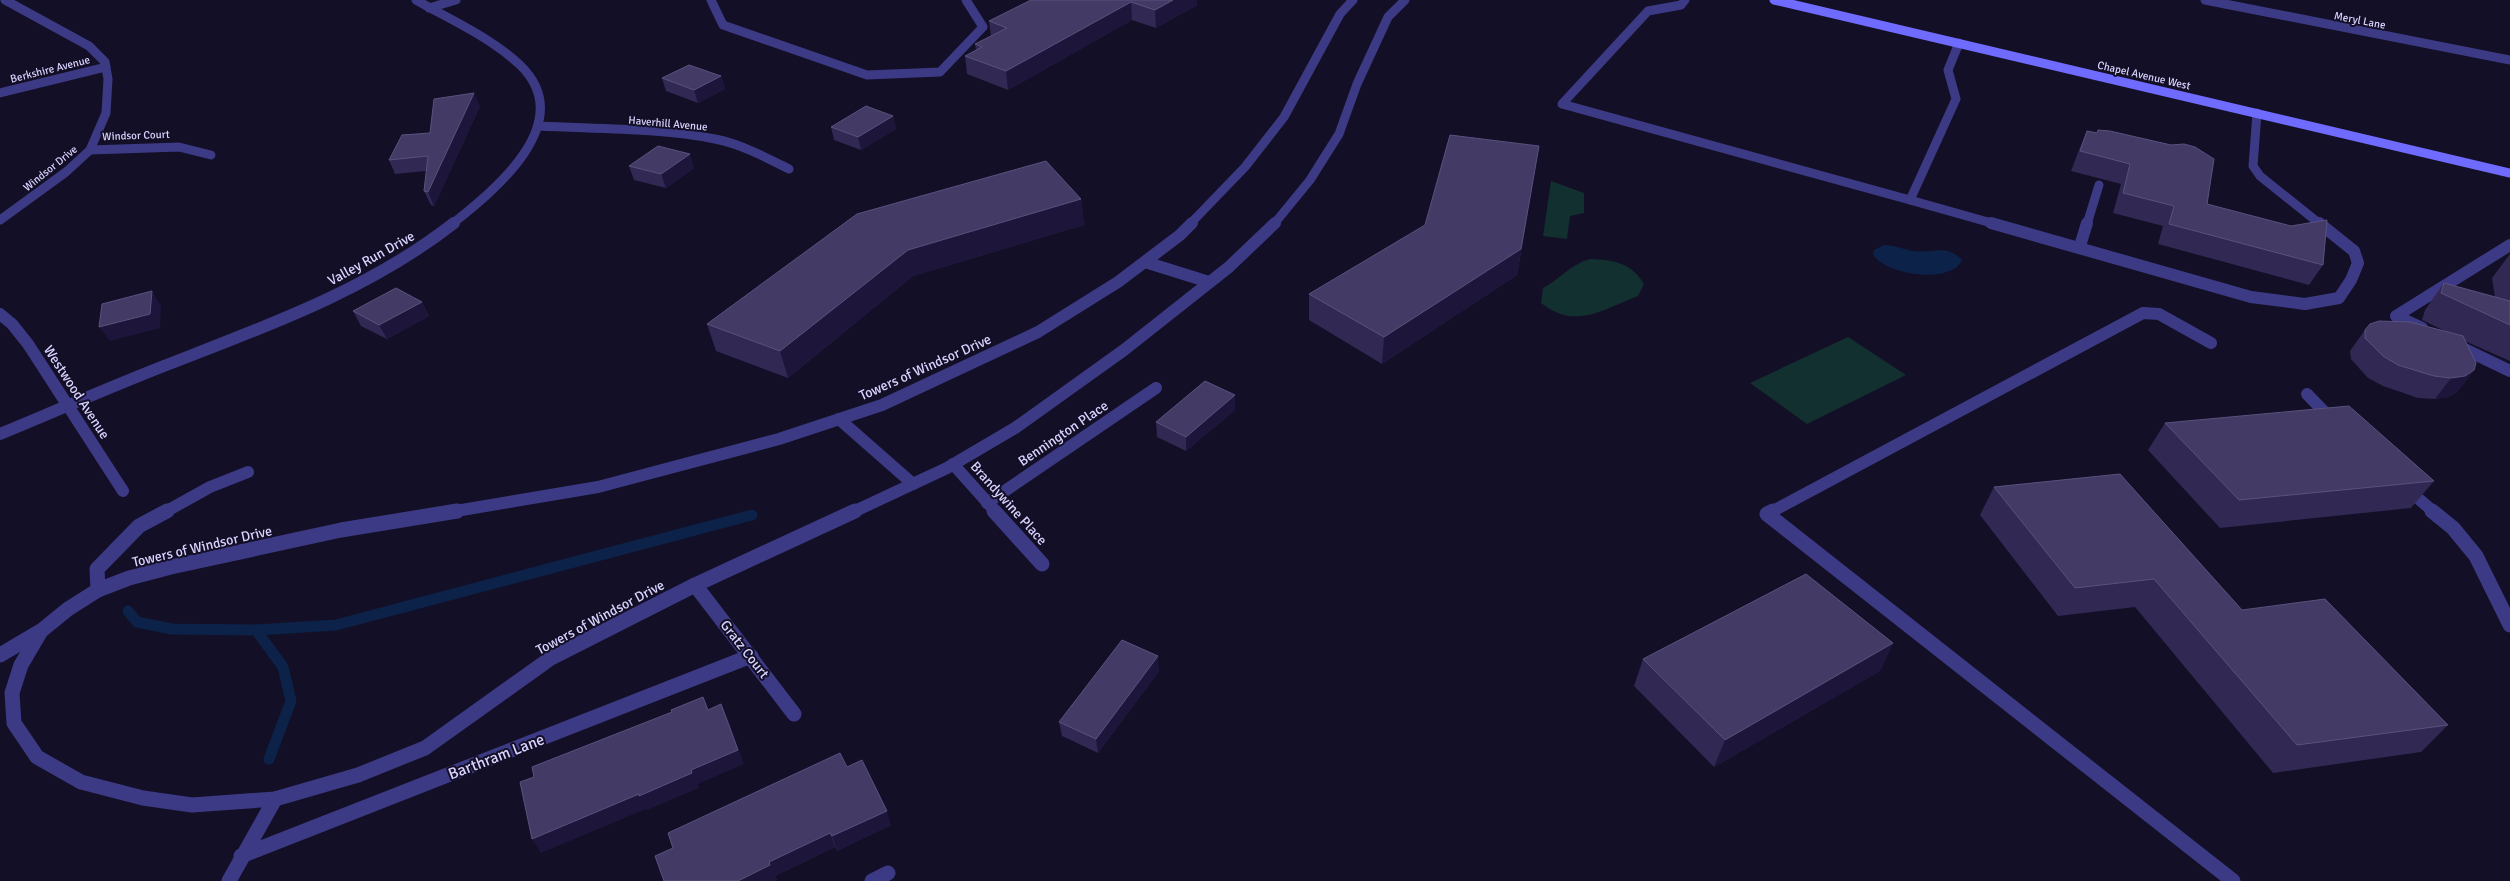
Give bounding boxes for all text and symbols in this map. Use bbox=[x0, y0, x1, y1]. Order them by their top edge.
street label: Meryl Lane bbox=[2333, 9, 2387, 32]
street label: Berkshire Avenue bbox=[9, 53, 91, 86]
street label: Chapel Avenue West bbox=[2096, 58, 2192, 93]
street label: Haverhill Avenue bbox=[628, 114, 708, 133]
street label: Windsor Court bbox=[102, 128, 170, 143]
street label: Windsor Drive bbox=[21, 143, 80, 194]
street label: Valley Run Drive bbox=[325, 228, 418, 289]
street label: Towers of Windsor Drive bbox=[857, 331, 994, 404]
street label: Westwood Avenue bbox=[40, 342, 113, 442]
street label: Bennington Place bbox=[1015, 397, 1112, 470]
street label: Brandywine Place bbox=[967, 458, 1051, 549]
street label: Towers of Windsor Drive bbox=[131, 522, 274, 571]
street label: Towers of Windsor Drive bbox=[533, 576, 667, 658]
street label: Gratz Court bbox=[717, 617, 773, 682]
street label: Barthram Lane bbox=[445, 729, 547, 784]

